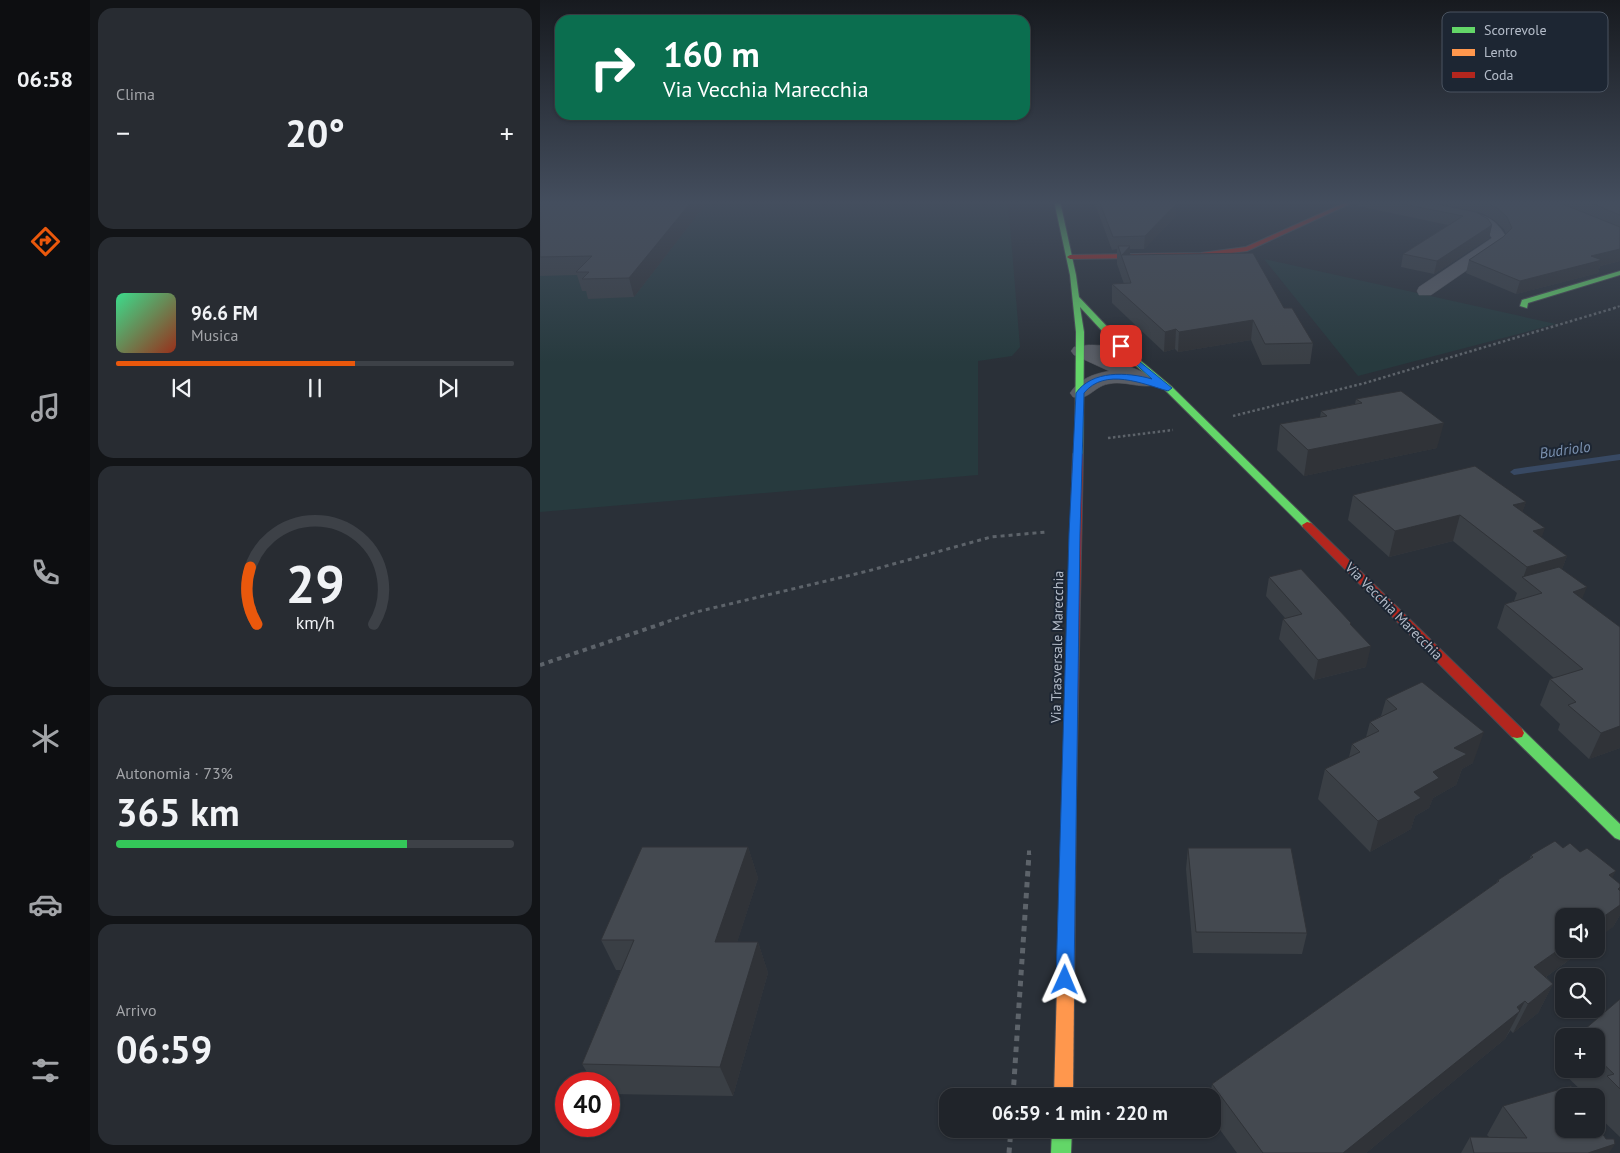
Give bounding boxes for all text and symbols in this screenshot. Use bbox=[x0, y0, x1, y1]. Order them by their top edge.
legend bbox=[1442, 12, 1608, 92]
text: Scorrevole bbox=[1484, 21, 1547, 39]
text: 160 m bbox=[663, 31, 760, 77]
icon: right bbox=[580, 35, 645, 100]
text: Lento bbox=[1484, 43, 1517, 61]
text: 06:58 bbox=[17, 65, 73, 93]
text: Coda bbox=[1484, 66, 1514, 84]
text: Via Vecchia Marecchia bbox=[663, 75, 869, 103]
text: Clima bbox=[116, 84, 155, 104]
text: 20° bbox=[285, 108, 345, 157]
text: − bbox=[116, 114, 130, 151]
text: + bbox=[500, 114, 514, 151]
icon: directions bbox=[28, 224, 63, 259]
text: 96.6 FM bbox=[191, 301, 258, 325]
text: Musica bbox=[191, 325, 238, 345]
pin bbox=[1100, 325, 1142, 367]
icon: arrive bbox=[1107, 332, 1135, 360]
icon: previous bbox=[168, 374, 196, 402]
icon: pause bbox=[301, 374, 329, 402]
icon: next bbox=[434, 374, 462, 402]
icon: music bbox=[28, 390, 63, 425]
water label: Budriolo bbox=[1538, 437, 1592, 462]
text: 29 bbox=[286, 550, 344, 617]
icon: phone bbox=[28, 555, 63, 590]
street label: Via Vecchia Marecchia bbox=[1341, 558, 1447, 664]
street label: Via Trasversale Marecchia bbox=[1047, 571, 1067, 724]
text: km/h bbox=[295, 611, 335, 634]
icon: climate bbox=[28, 721, 63, 756]
text: Autonomia · 73% bbox=[116, 763, 233, 783]
text: 365 km bbox=[116, 787, 240, 836]
icon: car bbox=[28, 887, 63, 922]
map controls bbox=[1555, 908, 1605, 1138]
button: sound bbox=[1555, 908, 1605, 958]
position arrow bbox=[1038, 953, 1090, 1005]
button: search bbox=[1555, 968, 1605, 1018]
text: Arrivo bbox=[116, 1000, 157, 1020]
text: 06:59 bbox=[116, 1024, 212, 1073]
button: + bbox=[1555, 1028, 1605, 1078]
icon: filters bbox=[28, 1053, 63, 1088]
speed limit sign: 40 bbox=[555, 1072, 620, 1137]
button: − bbox=[1555, 1088, 1605, 1138]
text: 06:59 · 1 min · 220 m bbox=[992, 1101, 1168, 1125]

